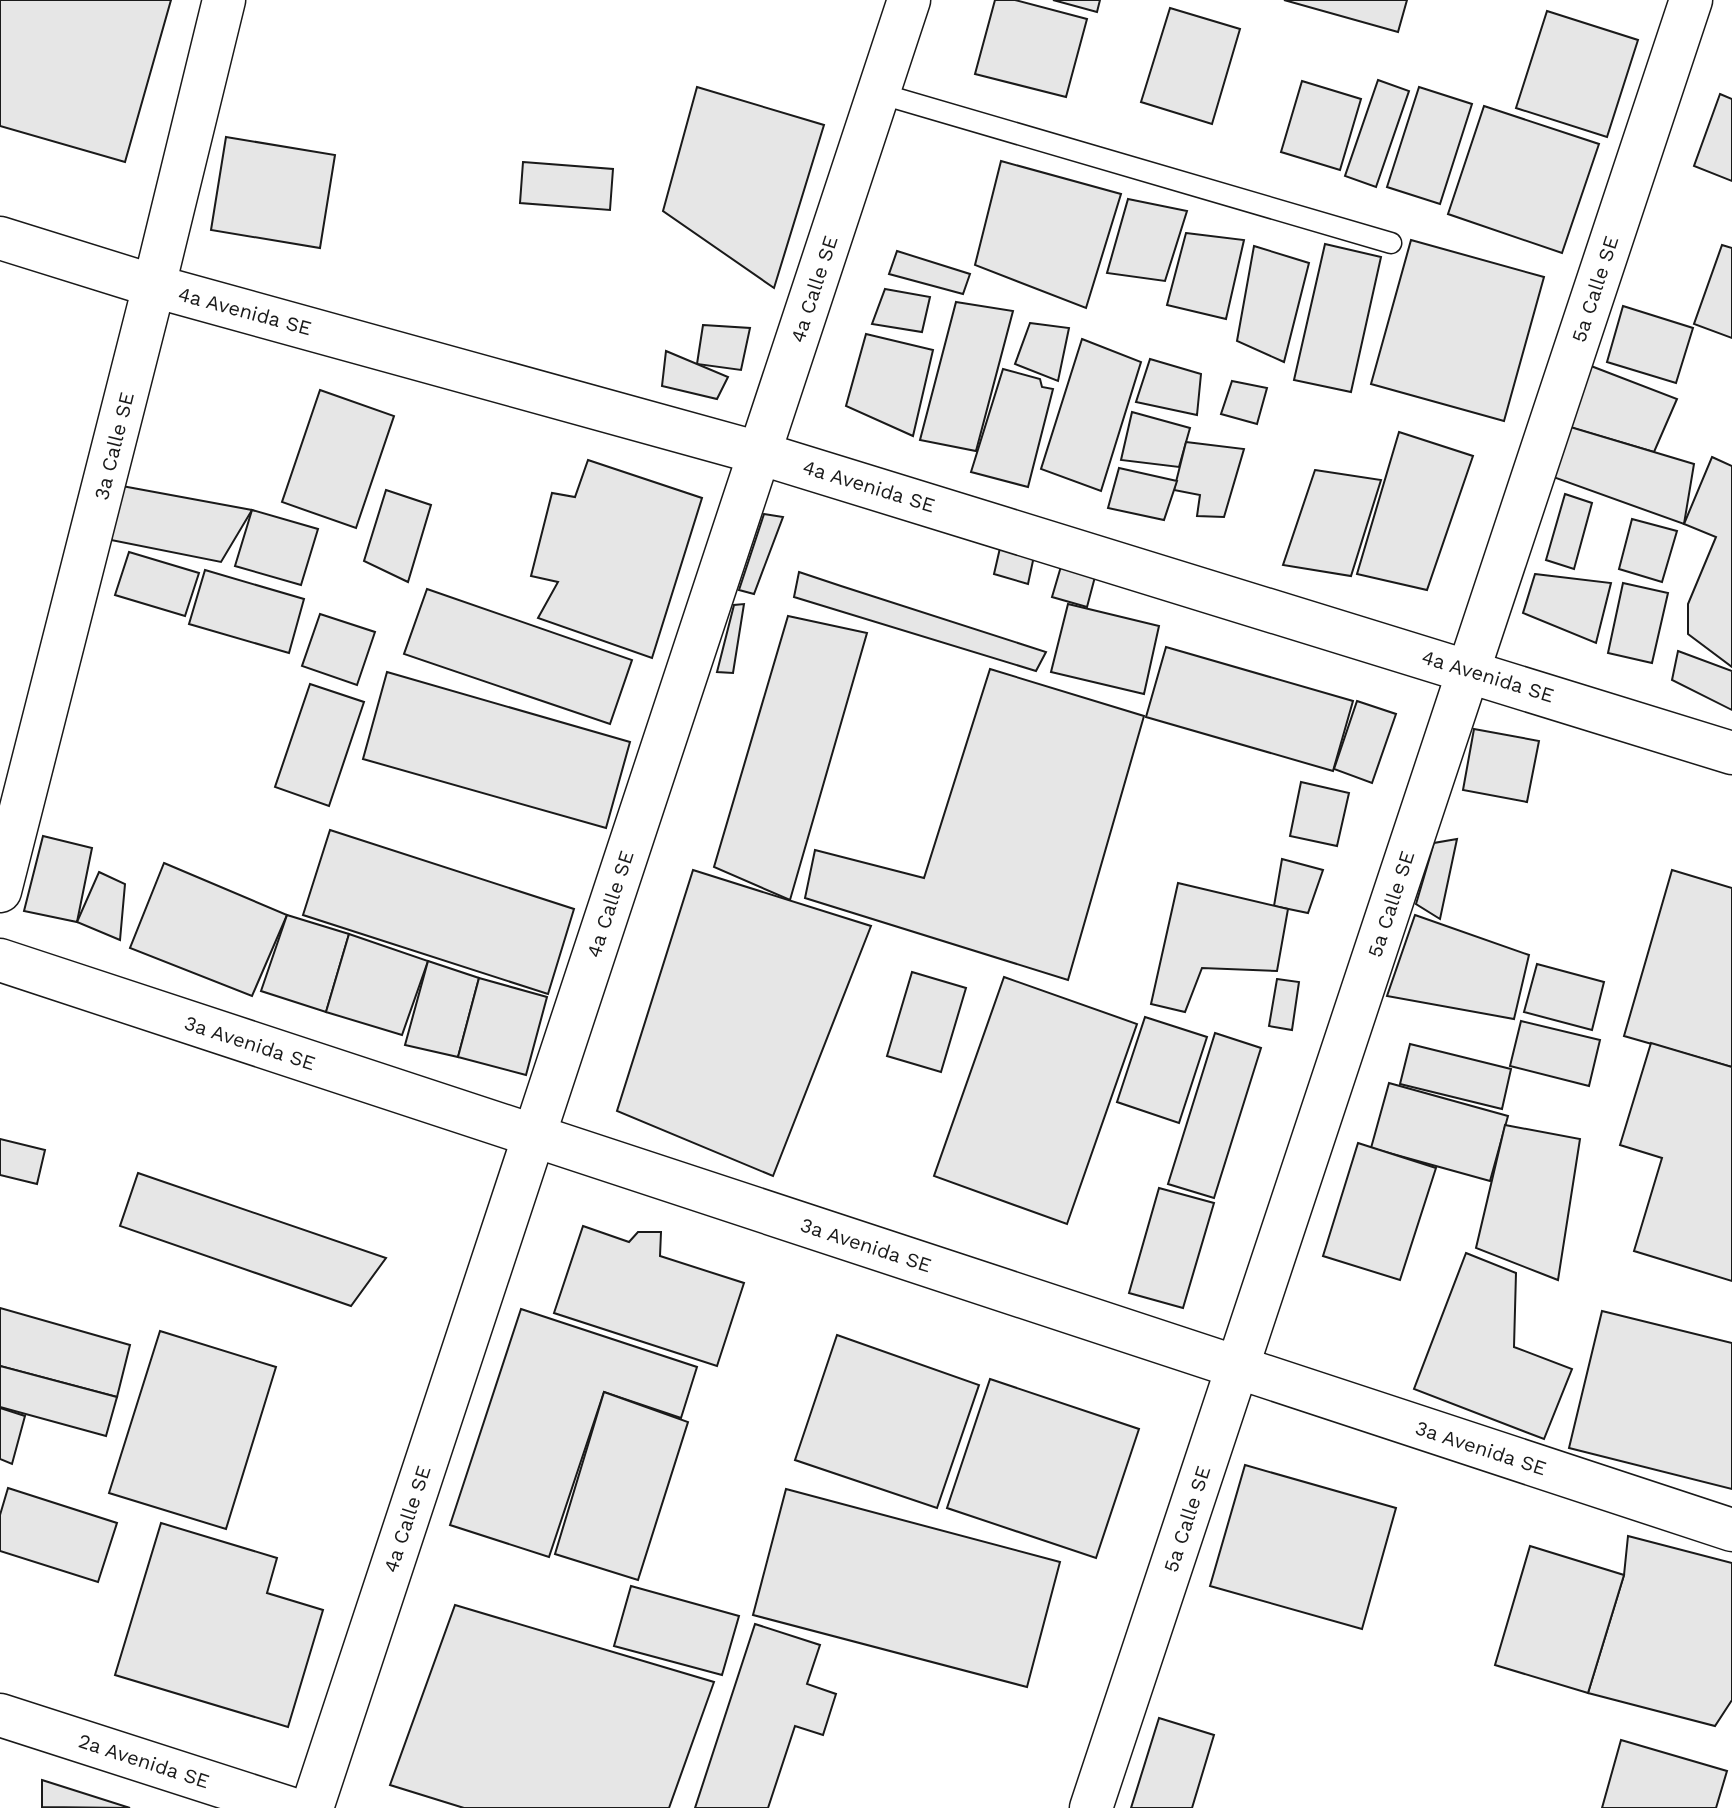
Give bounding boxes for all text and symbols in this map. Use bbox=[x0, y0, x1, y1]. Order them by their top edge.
street label: 4a Calle SE bbox=[785, 232, 843, 346]
street label: 5a Calle SE bbox=[1567, 233, 1623, 345]
street label: 4a Avenida SE bbox=[176, 282, 314, 340]
street label: 3a Calle SE bbox=[89, 389, 139, 503]
street label: 4a Avenida SE bbox=[800, 454, 938, 518]
street label: 4a Avenida SE bbox=[1419, 644, 1557, 708]
street label: 4a Calle SE bbox=[581, 847, 639, 961]
street label: 5a Calle SE bbox=[1363, 848, 1419, 960]
street label: 3a Avenida SE bbox=[181, 1010, 319, 1076]
street label: 3a Avenida SE bbox=[797, 1212, 935, 1278]
street label: 3a Avenida SE bbox=[1412, 1415, 1550, 1481]
street label: 4a Calle SE bbox=[378, 1462, 436, 1576]
street label: 5a Calle SE bbox=[1159, 1463, 1215, 1575]
street label: 2a Avenida SE bbox=[75, 1728, 213, 1794]

